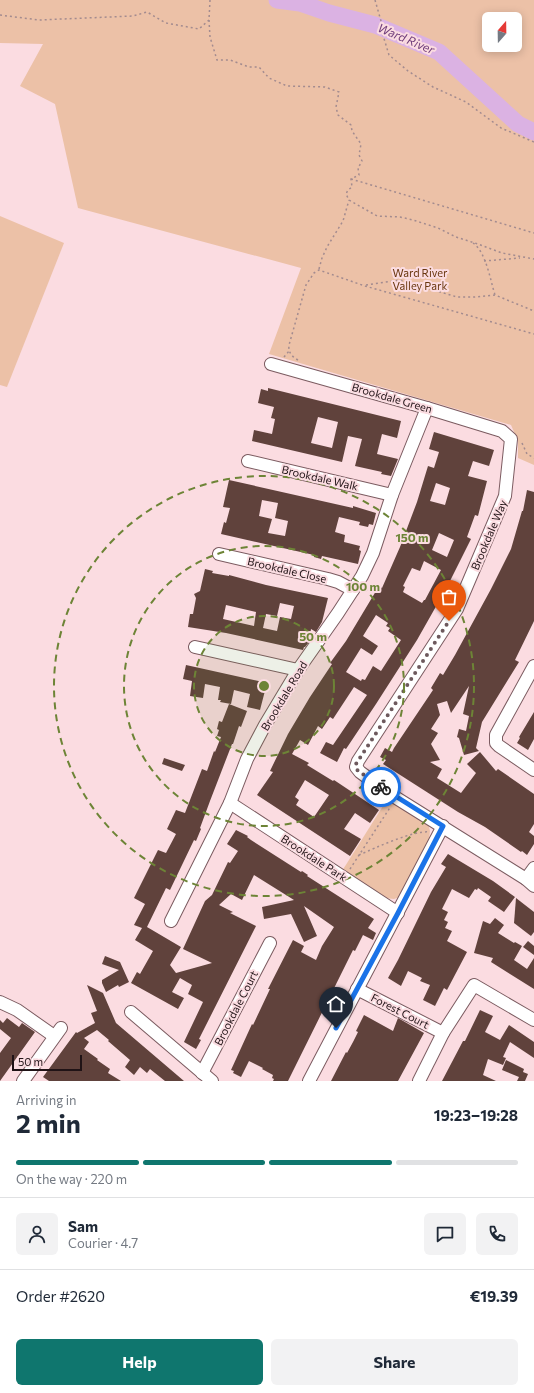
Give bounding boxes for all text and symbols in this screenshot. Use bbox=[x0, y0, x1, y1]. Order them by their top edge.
north arrow bbox=[482, 12, 522, 52]
map controls bbox=[482, 12, 522, 52]
water label: Ward River bbox=[376, 20, 438, 57]
park label: Ward River Valley Park bbox=[393, 266, 448, 292]
street label: Brookdale Green bbox=[350, 380, 434, 415]
street label: Brookdale Walk bbox=[281, 462, 360, 493]
street label: Brookdale Way bbox=[468, 497, 509, 572]
text: 150 m bbox=[395, 530, 429, 544]
street label: Brookdale Close bbox=[246, 554, 328, 585]
text: 100 m bbox=[346, 579, 380, 593]
pin bbox=[432, 580, 466, 621]
icon: bag bbox=[438, 586, 460, 608]
text: 50 m bbox=[299, 629, 327, 643]
street label: Brookdale Road bbox=[258, 659, 309, 733]
centre of rings bbox=[257, 679, 271, 693]
courier bbox=[361, 767, 401, 807]
icon: bike bbox=[370, 776, 392, 798]
street label: Brookdale Park bbox=[279, 831, 350, 884]
street label: Brookdale Court bbox=[211, 968, 260, 1047]
pin bbox=[319, 987, 353, 1028]
street label: Forest Court bbox=[369, 990, 432, 1031]
icon: home bbox=[325, 993, 347, 1015]
scale bar bbox=[12, 1053, 82, 1072]
text: 50 m bbox=[18, 1055, 43, 1068]
text: Arriving in bbox=[16, 1092, 76, 1108]
text: 19:23–19:28 bbox=[434, 1106, 518, 1124]
text: 2 min bbox=[16, 1107, 81, 1138]
text: On the way · 220 m bbox=[16, 1171, 127, 1187]
button: person bbox=[16, 1213, 58, 1255]
button: chat bbox=[424, 1213, 466, 1255]
button: phone bbox=[476, 1213, 518, 1255]
text: Sam bbox=[68, 1217, 98, 1235]
text: Courier · 4.7 bbox=[68, 1235, 138, 1251]
text: Order #2620 bbox=[16, 1287, 105, 1305]
text: €19.39 bbox=[470, 1287, 518, 1305]
button: Help bbox=[16, 1339, 263, 1385]
button: Share bbox=[271, 1339, 518, 1385]

